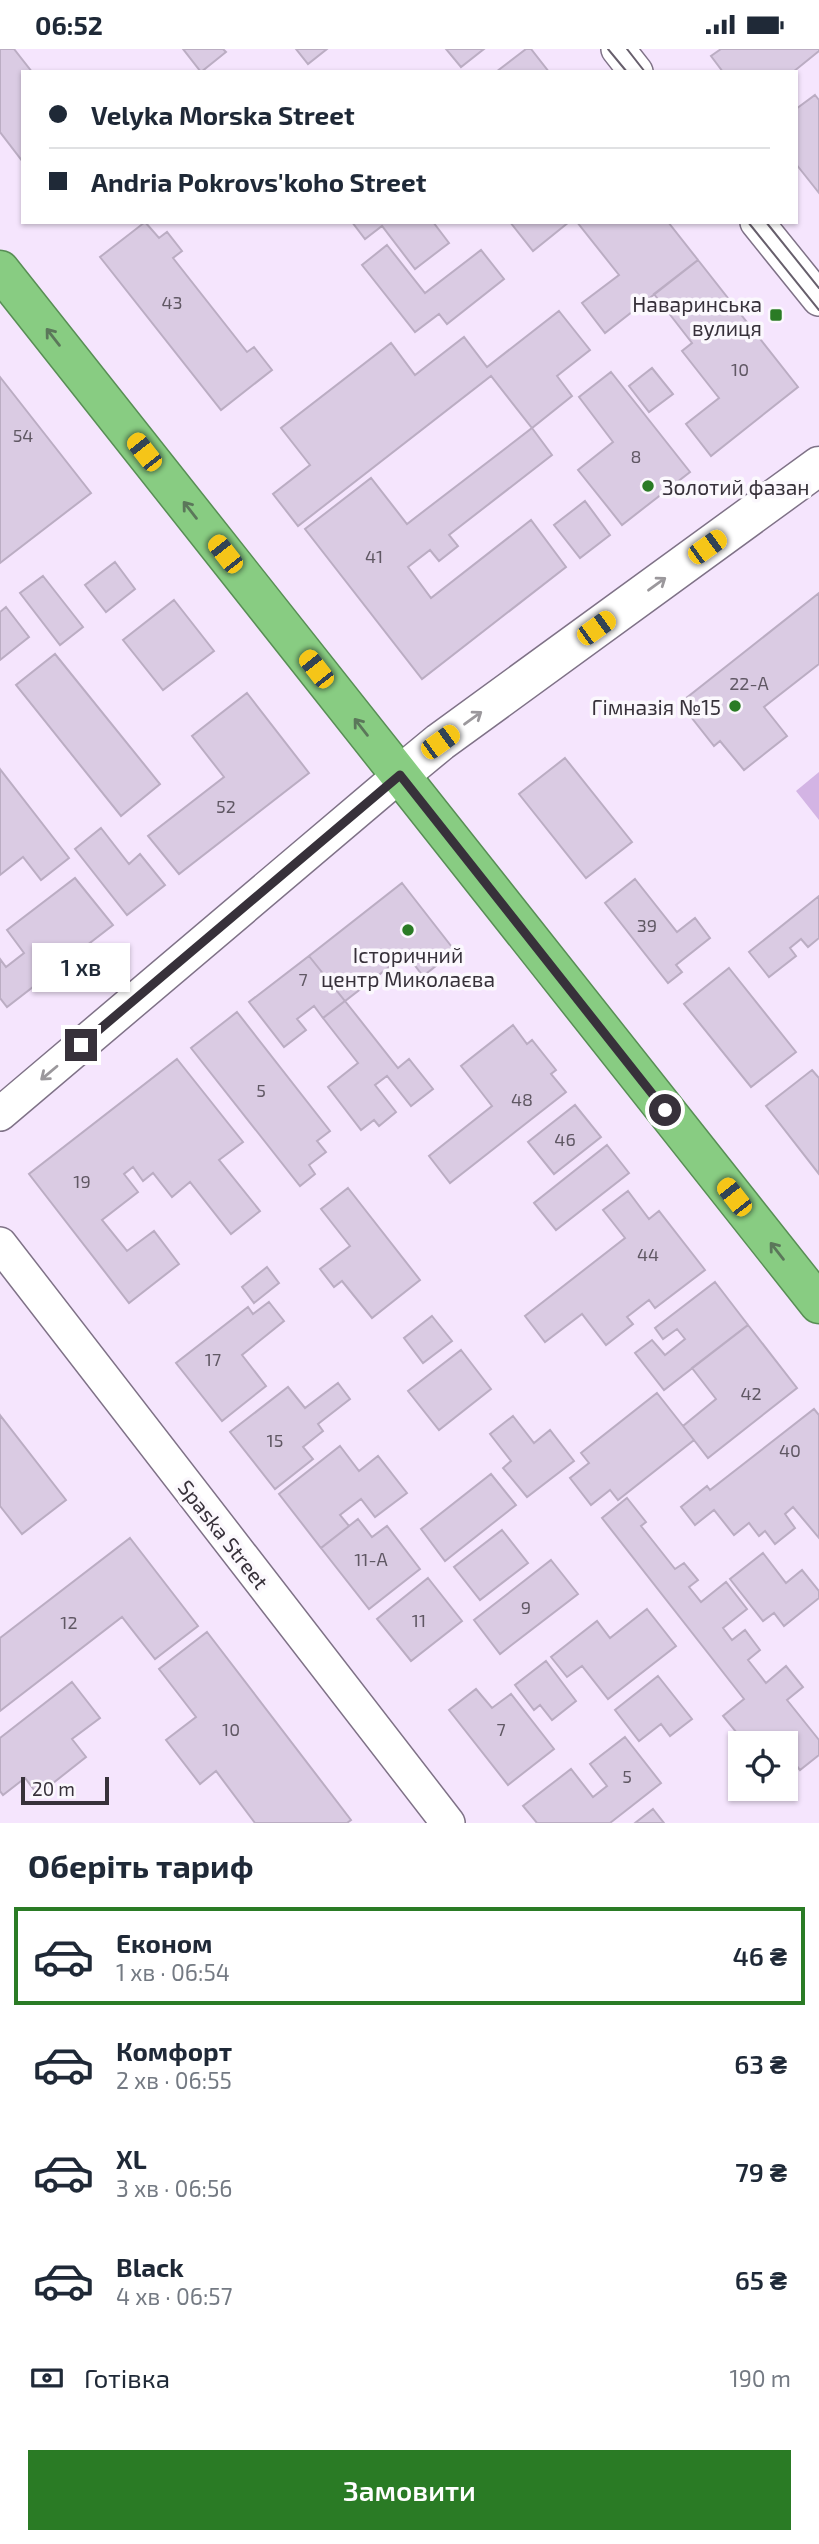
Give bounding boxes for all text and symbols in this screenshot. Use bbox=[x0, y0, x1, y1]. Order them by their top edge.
text: 06:52 bbox=[35, 9, 103, 40]
text: Velyka Morska Street bbox=[91, 99, 355, 130]
text: Andria Pokrovs'koho Street bbox=[91, 166, 426, 197]
house number: 43 bbox=[161, 291, 183, 313]
place label: Наваринська вулиця bbox=[632, 291, 762, 341]
marker: Наваринська вулиця bbox=[768, 307, 784, 323]
one-way arrow bbox=[45, 328, 61, 346]
house number: 10 bbox=[731, 358, 749, 380]
house number: 54 bbox=[13, 424, 33, 446]
car bbox=[123, 429, 166, 475]
house number: 8 bbox=[631, 445, 641, 467]
place label: Золотий фазан bbox=[662, 474, 810, 499]
marker: Золотий фазан bbox=[640, 478, 656, 494]
one-way arrow bbox=[183, 501, 198, 519]
car bbox=[684, 526, 731, 568]
car bbox=[204, 531, 247, 577]
house number: 41 bbox=[365, 545, 383, 567]
one-way arrow bbox=[647, 577, 666, 591]
car bbox=[573, 607, 620, 649]
car bbox=[295, 646, 338, 692]
house number: 22-А bbox=[729, 672, 770, 694]
place label: Гімназія №15 bbox=[592, 694, 721, 719]
marker: Гімназія №15 bbox=[727, 698, 743, 714]
one-way arrow bbox=[463, 711, 482, 725]
one-way arrow bbox=[354, 718, 369, 737]
car bbox=[417, 721, 464, 763]
house number: 52 bbox=[216, 795, 236, 817]
house number: 39 bbox=[637, 914, 657, 936]
marker: Історичний центр Миколаєва bbox=[400, 922, 416, 938]
place label: Історичний центр Миколаєва bbox=[321, 942, 495, 991]
callout: 1 хв bbox=[32, 943, 130, 993]
text: 1 хв bbox=[61, 953, 101, 981]
house number: 7 bbox=[298, 968, 308, 990]
route end bbox=[65, 1029, 97, 1061]
one-way arrow bbox=[40, 1065, 58, 1080]
house number: 5 bbox=[256, 1079, 266, 1101]
house number: 48 bbox=[511, 1088, 533, 1110]
route start bbox=[649, 1094, 681, 1126]
house number: 46 bbox=[554, 1128, 576, 1150]
house number: 19 bbox=[73, 1170, 91, 1192]
car bbox=[713, 1174, 756, 1220]
one-way arrow bbox=[769, 1242, 784, 1261]
house number: 44 bbox=[637, 1243, 659, 1265]
house number: 17 bbox=[205, 1348, 221, 1370]
house number: 42 bbox=[740, 1382, 762, 1404]
house number: 15 bbox=[267, 1429, 283, 1451]
house number: 40 bbox=[779, 1439, 801, 1461]
street label: Spaska Street bbox=[174, 1475, 274, 1593]
house number: 11-А bbox=[354, 1548, 389, 1570]
house number: 9 bbox=[521, 1596, 531, 1618]
house number: 11 bbox=[412, 1609, 426, 1631]
house number: 12 bbox=[60, 1611, 78, 1633]
house number: 10 bbox=[222, 1718, 240, 1740]
house number: 7 bbox=[496, 1718, 506, 1740]
map controls bbox=[728, 1731, 798, 1801]
button: locate bbox=[728, 1731, 798, 1801]
house number: 5 bbox=[622, 1765, 632, 1787]
scale bar bbox=[21, 1774, 108, 1806]
text: 20 m bbox=[32, 1777, 75, 1800]
text: Оберіть тариф bbox=[28, 1846, 254, 1884]
icon: car bbox=[32, 1925, 95, 1988]
text: Економ bbox=[116, 1927, 213, 1958]
text: 46 ₴ bbox=[733, 1940, 787, 1971]
text: 1 хв · 06:54 bbox=[116, 1958, 230, 1986]
icon: car bbox=[32, 2033, 95, 2096]
text: Комфорт bbox=[116, 2035, 232, 2066]
text: 63 ₴ bbox=[734, 2048, 787, 2079]
text: 2 хв · 06:55 bbox=[116, 2066, 232, 2094]
icon: car bbox=[32, 2141, 95, 2204]
text: XL bbox=[116, 2143, 147, 2174]
text: 79 ₴ bbox=[735, 2156, 787, 2187]
text: 3 хв · 06:56 bbox=[116, 2174, 233, 2202]
icon: car bbox=[32, 2249, 95, 2312]
text: Black bbox=[116, 2251, 184, 2282]
text: 65 ₴ bbox=[735, 2264, 787, 2295]
text: 4 хв · 06:57 bbox=[116, 2282, 232, 2310]
icon: cash bbox=[28, 2359, 66, 2397]
text: Готівка bbox=[84, 2362, 170, 2393]
text: 190 m bbox=[730, 2364, 791, 2392]
button: Замовити bbox=[28, 2450, 791, 2530]

